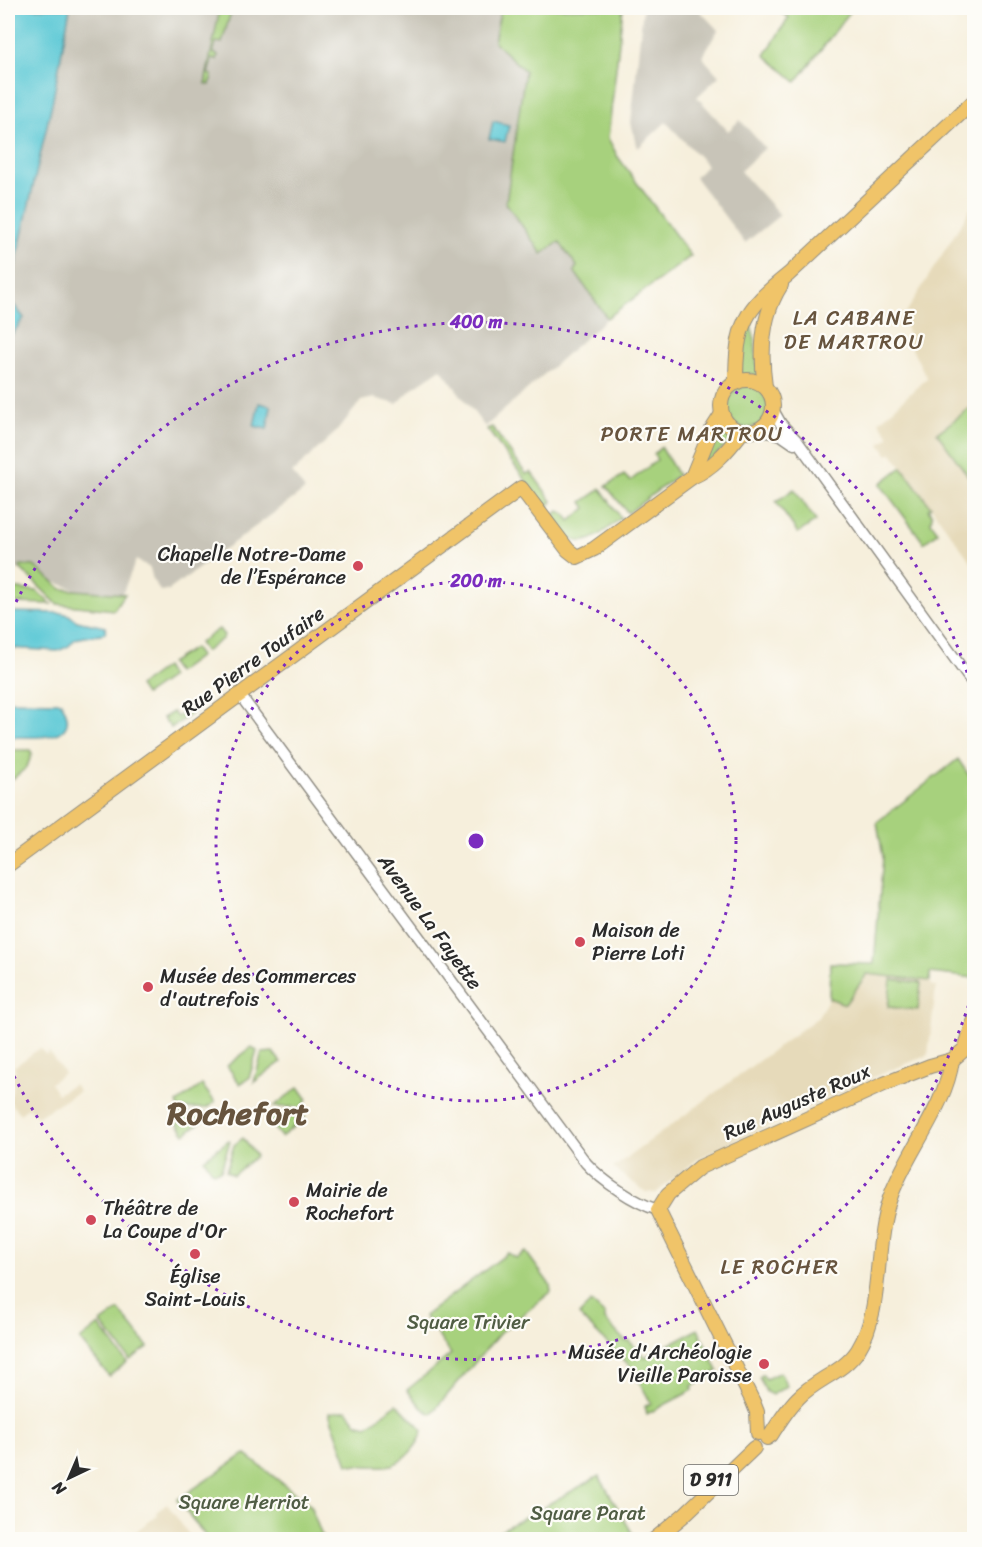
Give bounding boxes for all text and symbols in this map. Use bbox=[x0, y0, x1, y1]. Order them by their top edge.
district label: LA CABANE DE MARTROU bbox=[784, 299, 924, 361]
text: 400 m bbox=[449, 306, 502, 338]
district label: PORTE MARTROU bbox=[601, 415, 783, 453]
place label: Chapelle Notre-Dame de l’Espérance bbox=[158, 537, 346, 595]
marker: Chapelle Notre-Dame de l’Espérance bbox=[351, 559, 365, 573]
text: 200 m bbox=[449, 565, 502, 597]
street label: Rue Pierre Toufaire bbox=[174, 597, 332, 725]
centre of rings bbox=[466, 831, 486, 851]
street label: Avenue La Fayette bbox=[368, 846, 492, 998]
place label: Maison de Pierre Loti bbox=[592, 913, 686, 971]
marker: Maison de Pierre Loti bbox=[573, 935, 587, 949]
place label: Musée des Commerces d'autrefois bbox=[160, 959, 357, 1017]
marker: Musée des Commerces d'autrefois bbox=[141, 980, 155, 994]
street label: Rue Auguste Roux bbox=[717, 1053, 877, 1150]
district label: Rochefort bbox=[166, 1085, 309, 1142]
place label: Mairie de Rochefort bbox=[306, 1173, 395, 1231]
place label: Théâtre de La Coupe d'Or bbox=[103, 1191, 227, 1249]
marker: Mairie de Rochefort bbox=[287, 1195, 301, 1209]
marker: Théâtre de La Coupe d'Or bbox=[84, 1213, 98, 1227]
marker: Église Saint-Louis bbox=[188, 1247, 202, 1261]
district label: LE ROCHER bbox=[720, 1248, 840, 1286]
place label: Église Saint-Louis bbox=[145, 1259, 246, 1317]
park label: Square Trivier bbox=[407, 1305, 531, 1340]
place label: Musée d'Archéologie Vieille Paroisse bbox=[568, 1335, 752, 1393]
marker: Musée d'Archéologie Vieille Paroisse bbox=[757, 1357, 771, 1371]
north arrow bbox=[39, 1448, 99, 1508]
road number: D 911 bbox=[684, 1465, 738, 1495]
text: N bbox=[44, 1474, 74, 1503]
park label: Square Herriot bbox=[178, 1485, 310, 1520]
park label: Square Parat bbox=[530, 1496, 646, 1531]

